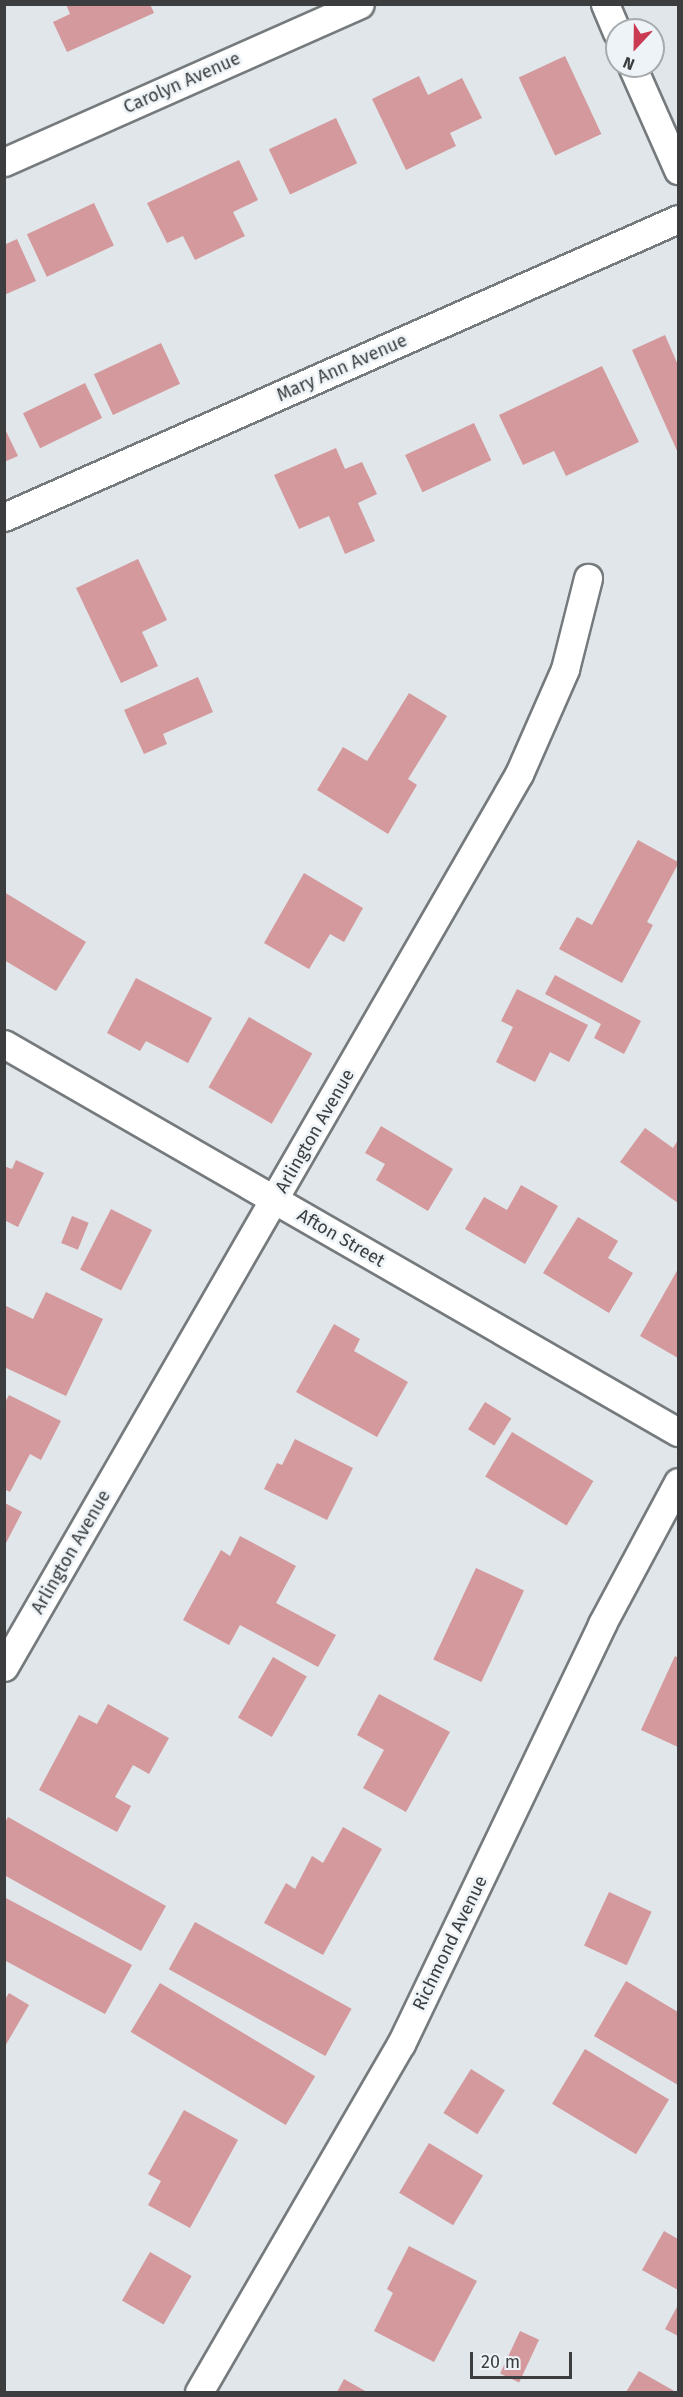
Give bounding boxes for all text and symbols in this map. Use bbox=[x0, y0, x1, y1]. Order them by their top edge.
north arrow bbox=[605, 18, 665, 78]
street label: Carolyn Avenue bbox=[120, 48, 244, 118]
text: N bbox=[620, 53, 637, 74]
street label: Mary Ann Avenue bbox=[274, 330, 410, 406]
street label: Arlington Avenue bbox=[271, 1065, 359, 1197]
street label: Afton Street bbox=[293, 1204, 389, 1272]
street label: Arlington Avenue bbox=[27, 1486, 115, 1618]
street label: Richmond Avenue bbox=[408, 1872, 492, 2014]
scale bar bbox=[473, 2340, 575, 2378]
text: 20 m bbox=[481, 2351, 520, 2373]

